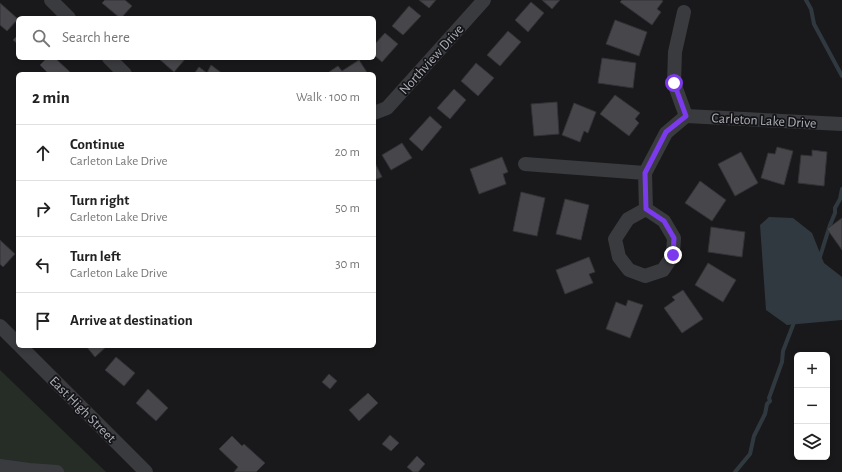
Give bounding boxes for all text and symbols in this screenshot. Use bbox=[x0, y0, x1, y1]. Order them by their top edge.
search box bbox=[16, 16, 376, 60]
street label: Northview Drive bbox=[397, 22, 467, 97]
icon: search bbox=[30, 27, 52, 49]
text: Search here bbox=[62, 30, 130, 45]
route start bbox=[665, 74, 683, 92]
text: 2 min bbox=[32, 89, 70, 106]
text: Walk · 100 m bbox=[296, 91, 360, 104]
street label: Carleton Lake Drive bbox=[711, 111, 817, 131]
text: Continue bbox=[70, 137, 125, 152]
icon: ahead bbox=[32, 142, 54, 164]
text: 20 m bbox=[335, 146, 360, 159]
text: Carleton Lake Drive bbox=[70, 155, 167, 168]
text: Turn right bbox=[70, 193, 129, 208]
icon: right bbox=[32, 198, 54, 220]
text: 50 m bbox=[335, 202, 360, 215]
text: Carleton Lake Drive bbox=[70, 211, 167, 224]
route end bbox=[664, 246, 682, 264]
text: Turn left bbox=[70, 249, 121, 264]
icon: left bbox=[32, 254, 54, 276]
text: 30 m bbox=[335, 258, 360, 271]
text: Carleton Lake Drive bbox=[70, 267, 167, 280]
icon: arrive bbox=[32, 310, 54, 332]
text: Arrive at destination bbox=[70, 313, 193, 328]
map controls bbox=[794, 352, 830, 460]
button: + bbox=[794, 352, 830, 388]
street label: East High Street bbox=[47, 374, 118, 446]
button: − bbox=[794, 388, 830, 424]
button: layers bbox=[794, 424, 830, 460]

